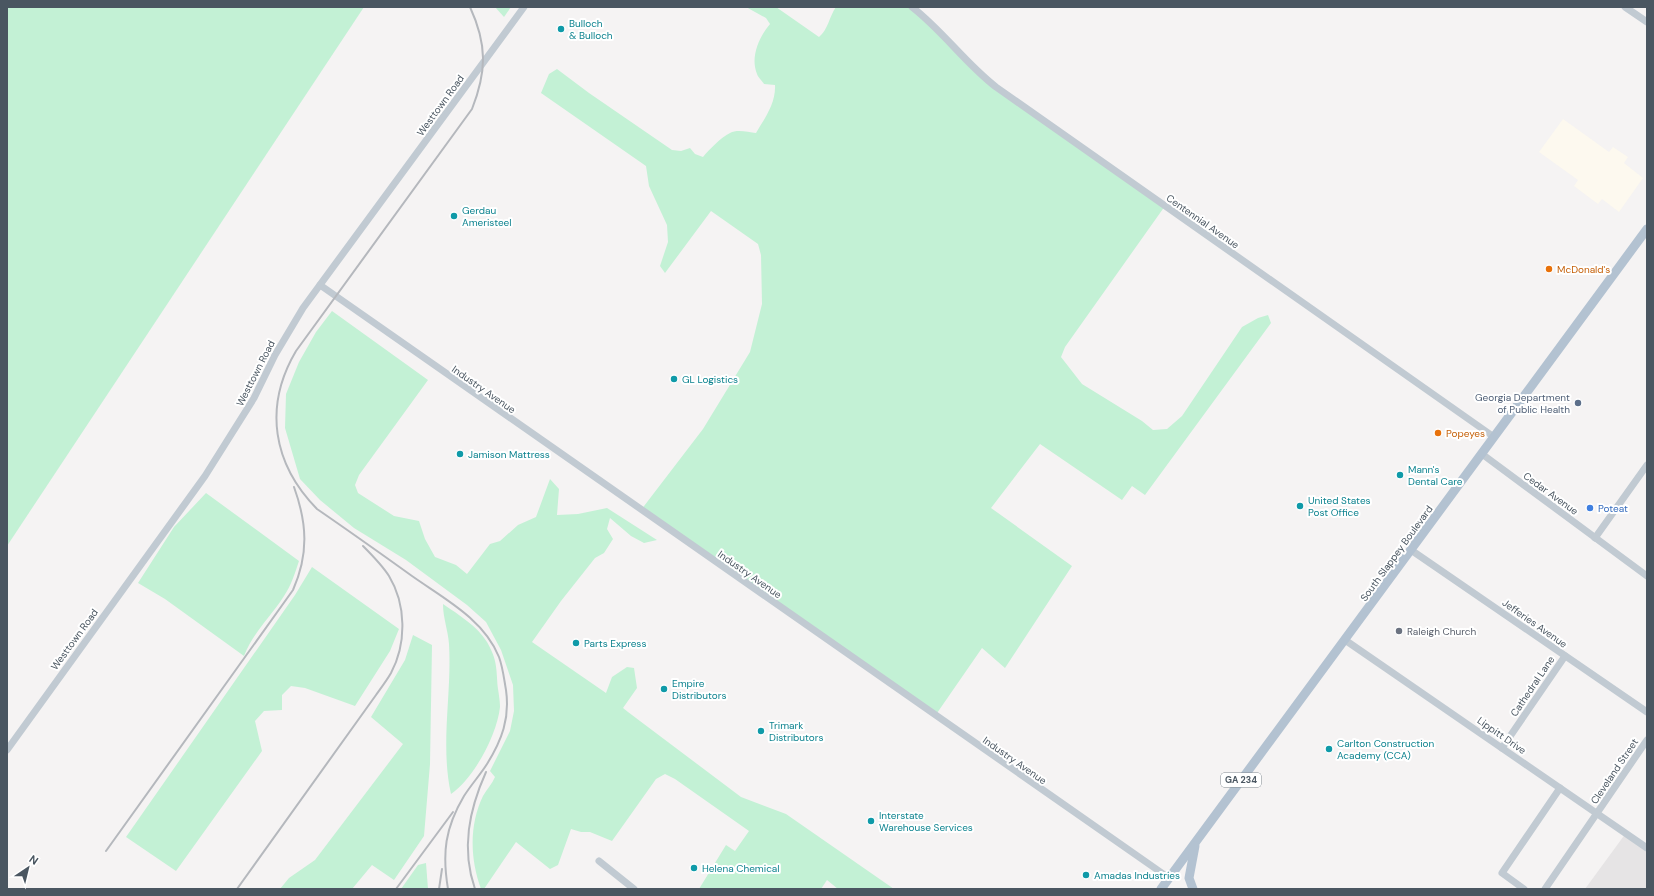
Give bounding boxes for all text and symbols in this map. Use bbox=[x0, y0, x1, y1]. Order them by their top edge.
place label: Bulloch & Bulloch bbox=[569, 17, 613, 42]
marker: Bulloch & Bulloch bbox=[556, 24, 566, 34]
street label: Westtown Road bbox=[414, 72, 467, 138]
street label: Centennial Avenue bbox=[1164, 191, 1242, 252]
place label: Gerdau Ameristeel bbox=[462, 204, 512, 229]
marker: Gerdau Ameristeel bbox=[449, 211, 459, 221]
place label: McDonald's bbox=[1557, 263, 1610, 276]
marker: McDonald's bbox=[1544, 264, 1554, 274]
street label: Westtown Road bbox=[233, 338, 278, 408]
street label: Industry Avenue bbox=[449, 363, 518, 416]
place label: GL Logistics bbox=[682, 373, 738, 386]
marker: GL Logistics bbox=[669, 374, 679, 384]
place label: Georgia Department of Public Health bbox=[1475, 391, 1570, 416]
marker: Georgia Department of Public Health bbox=[1573, 398, 1583, 408]
place label: Popeyes bbox=[1446, 427, 1485, 440]
marker: Popeyes bbox=[1433, 428, 1443, 438]
place label: Jamison Mattress bbox=[468, 448, 550, 461]
marker: Jamison Mattress bbox=[455, 449, 465, 459]
place label: Mann's Dental Care bbox=[1408, 463, 1463, 488]
street label: Cedar Avenue bbox=[1521, 469, 1581, 518]
marker: Mann's Dental Care bbox=[1395, 470, 1405, 480]
place label: United States Post Office bbox=[1308, 494, 1371, 519]
marker: United States Post Office bbox=[1295, 501, 1305, 511]
place label: Poteat bbox=[1598, 502, 1628, 515]
street label: South Slappey Boulevard bbox=[1357, 503, 1435, 604]
marker: Poteat bbox=[1585, 503, 1595, 513]
street label: Industry Avenue bbox=[715, 548, 784, 601]
street label: Jefferies Avenue bbox=[1500, 596, 1570, 651]
street label: Westtown Road bbox=[48, 606, 101, 672]
place label: Raleigh Church bbox=[1407, 625, 1476, 638]
marker: Raleigh Church bbox=[1394, 626, 1404, 636]
place label: Parts Express bbox=[584, 637, 646, 650]
marker: Parts Express bbox=[571, 638, 581, 648]
street label: Cathedral Lane bbox=[1507, 653, 1558, 719]
place label: Empire Distributors bbox=[672, 677, 727, 702]
marker: Empire Distributors bbox=[659, 684, 669, 694]
street label: Lippitt Drive bbox=[1475, 714, 1529, 757]
place label: Trimark Distributors bbox=[769, 719, 824, 744]
marker: Trimark Distributors bbox=[756, 726, 766, 736]
street label: Industry Avenue bbox=[980, 734, 1049, 787]
street label: Cleveland Street bbox=[1588, 736, 1641, 807]
place label: Carlton Construction Academy (CCA) bbox=[1337, 737, 1434, 762]
marker: Carlton Construction Academy (CCA) bbox=[1324, 744, 1334, 754]
road number: GA 234 bbox=[1221, 773, 1261, 787]
place label: Interstate Warehouse Services bbox=[879, 809, 973, 834]
marker: Interstate Warehouse Services bbox=[866, 816, 876, 826]
north arrow bbox=[8, 848, 48, 888]
text: N bbox=[26, 852, 41, 868]
place label: Helena Chemical bbox=[702, 862, 780, 875]
marker: Helena Chemical bbox=[689, 863, 699, 873]
place label: Amadas Industries bbox=[1094, 869, 1180, 882]
marker: Amadas Industries bbox=[1081, 870, 1091, 880]

